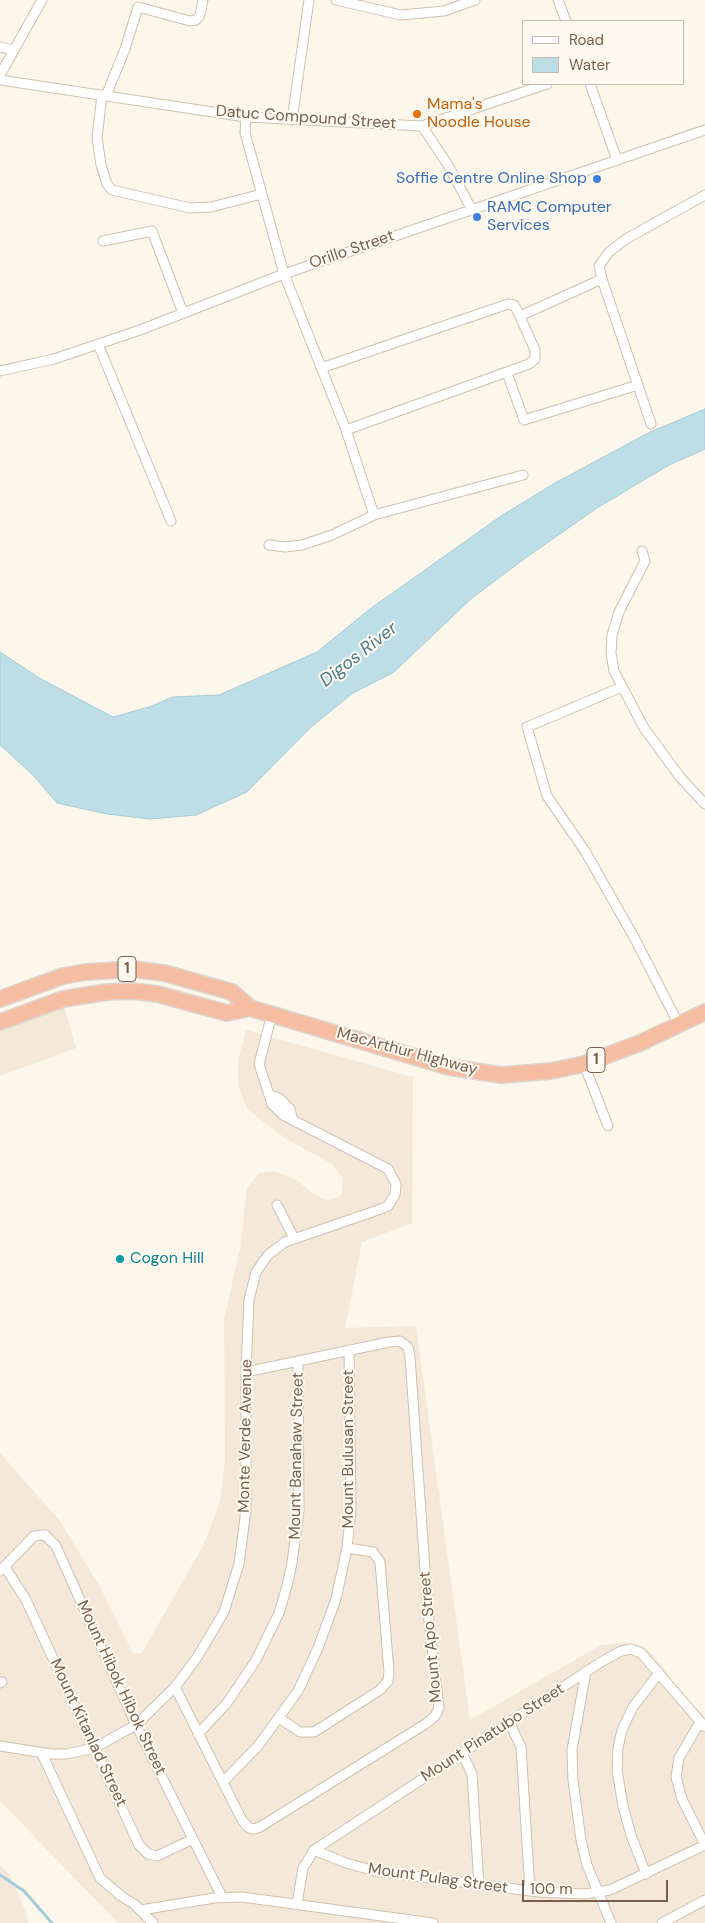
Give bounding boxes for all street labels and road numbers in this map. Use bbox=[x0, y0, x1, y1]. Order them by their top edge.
street label: Datuc Compound Street bbox=[215, 102, 397, 134]
street label: Orillo Street bbox=[307, 227, 397, 273]
road number: 1 bbox=[118, 956, 136, 982]
street label: MacArthur Highway bbox=[335, 1024, 479, 1080]
road number: 1 bbox=[587, 1048, 605, 1072]
street label: Monte Verde Avenue bbox=[235, 1359, 257, 1513]
street label: Mount Bulusan Street bbox=[339, 1370, 359, 1528]
street label: Mount Banahaw Street bbox=[286, 1372, 308, 1540]
street label: Mount Apo Street bbox=[416, 1571, 446, 1703]
street label: Mount Hibok Hibok Street bbox=[72, 1598, 170, 1778]
street label: Mount Kitanlad Street bbox=[45, 1656, 131, 1810]
street label: Mount Pinatubo Street bbox=[418, 1679, 568, 1787]
street label: Mount Pulag Street bbox=[367, 1860, 509, 1898]

